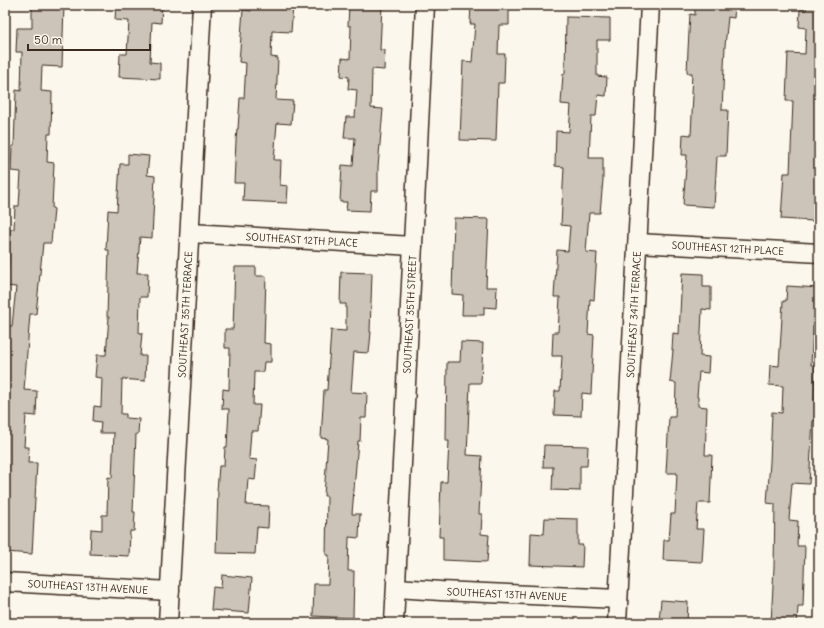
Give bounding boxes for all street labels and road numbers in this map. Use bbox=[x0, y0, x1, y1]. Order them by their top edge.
street label: SOUTHEAST 12TH PLACE bbox=[245, 230, 358, 249]
street label: SOUTHEAST 12TH PLACE bbox=[671, 238, 784, 258]
street label: SOUTHEAST 35TH TERRACE bbox=[175, 251, 195, 378]
street label: SOUTHEAST 34TH TERRACE bbox=[624, 251, 643, 378]
street label: SOUTHEAST 35TH STREET bbox=[400, 255, 419, 374]
street label: SOUTHEAST 13TH AVENUE bbox=[27, 577, 148, 596]
street label: SOUTHEAST 13TH AVENUE bbox=[446, 585, 567, 603]

